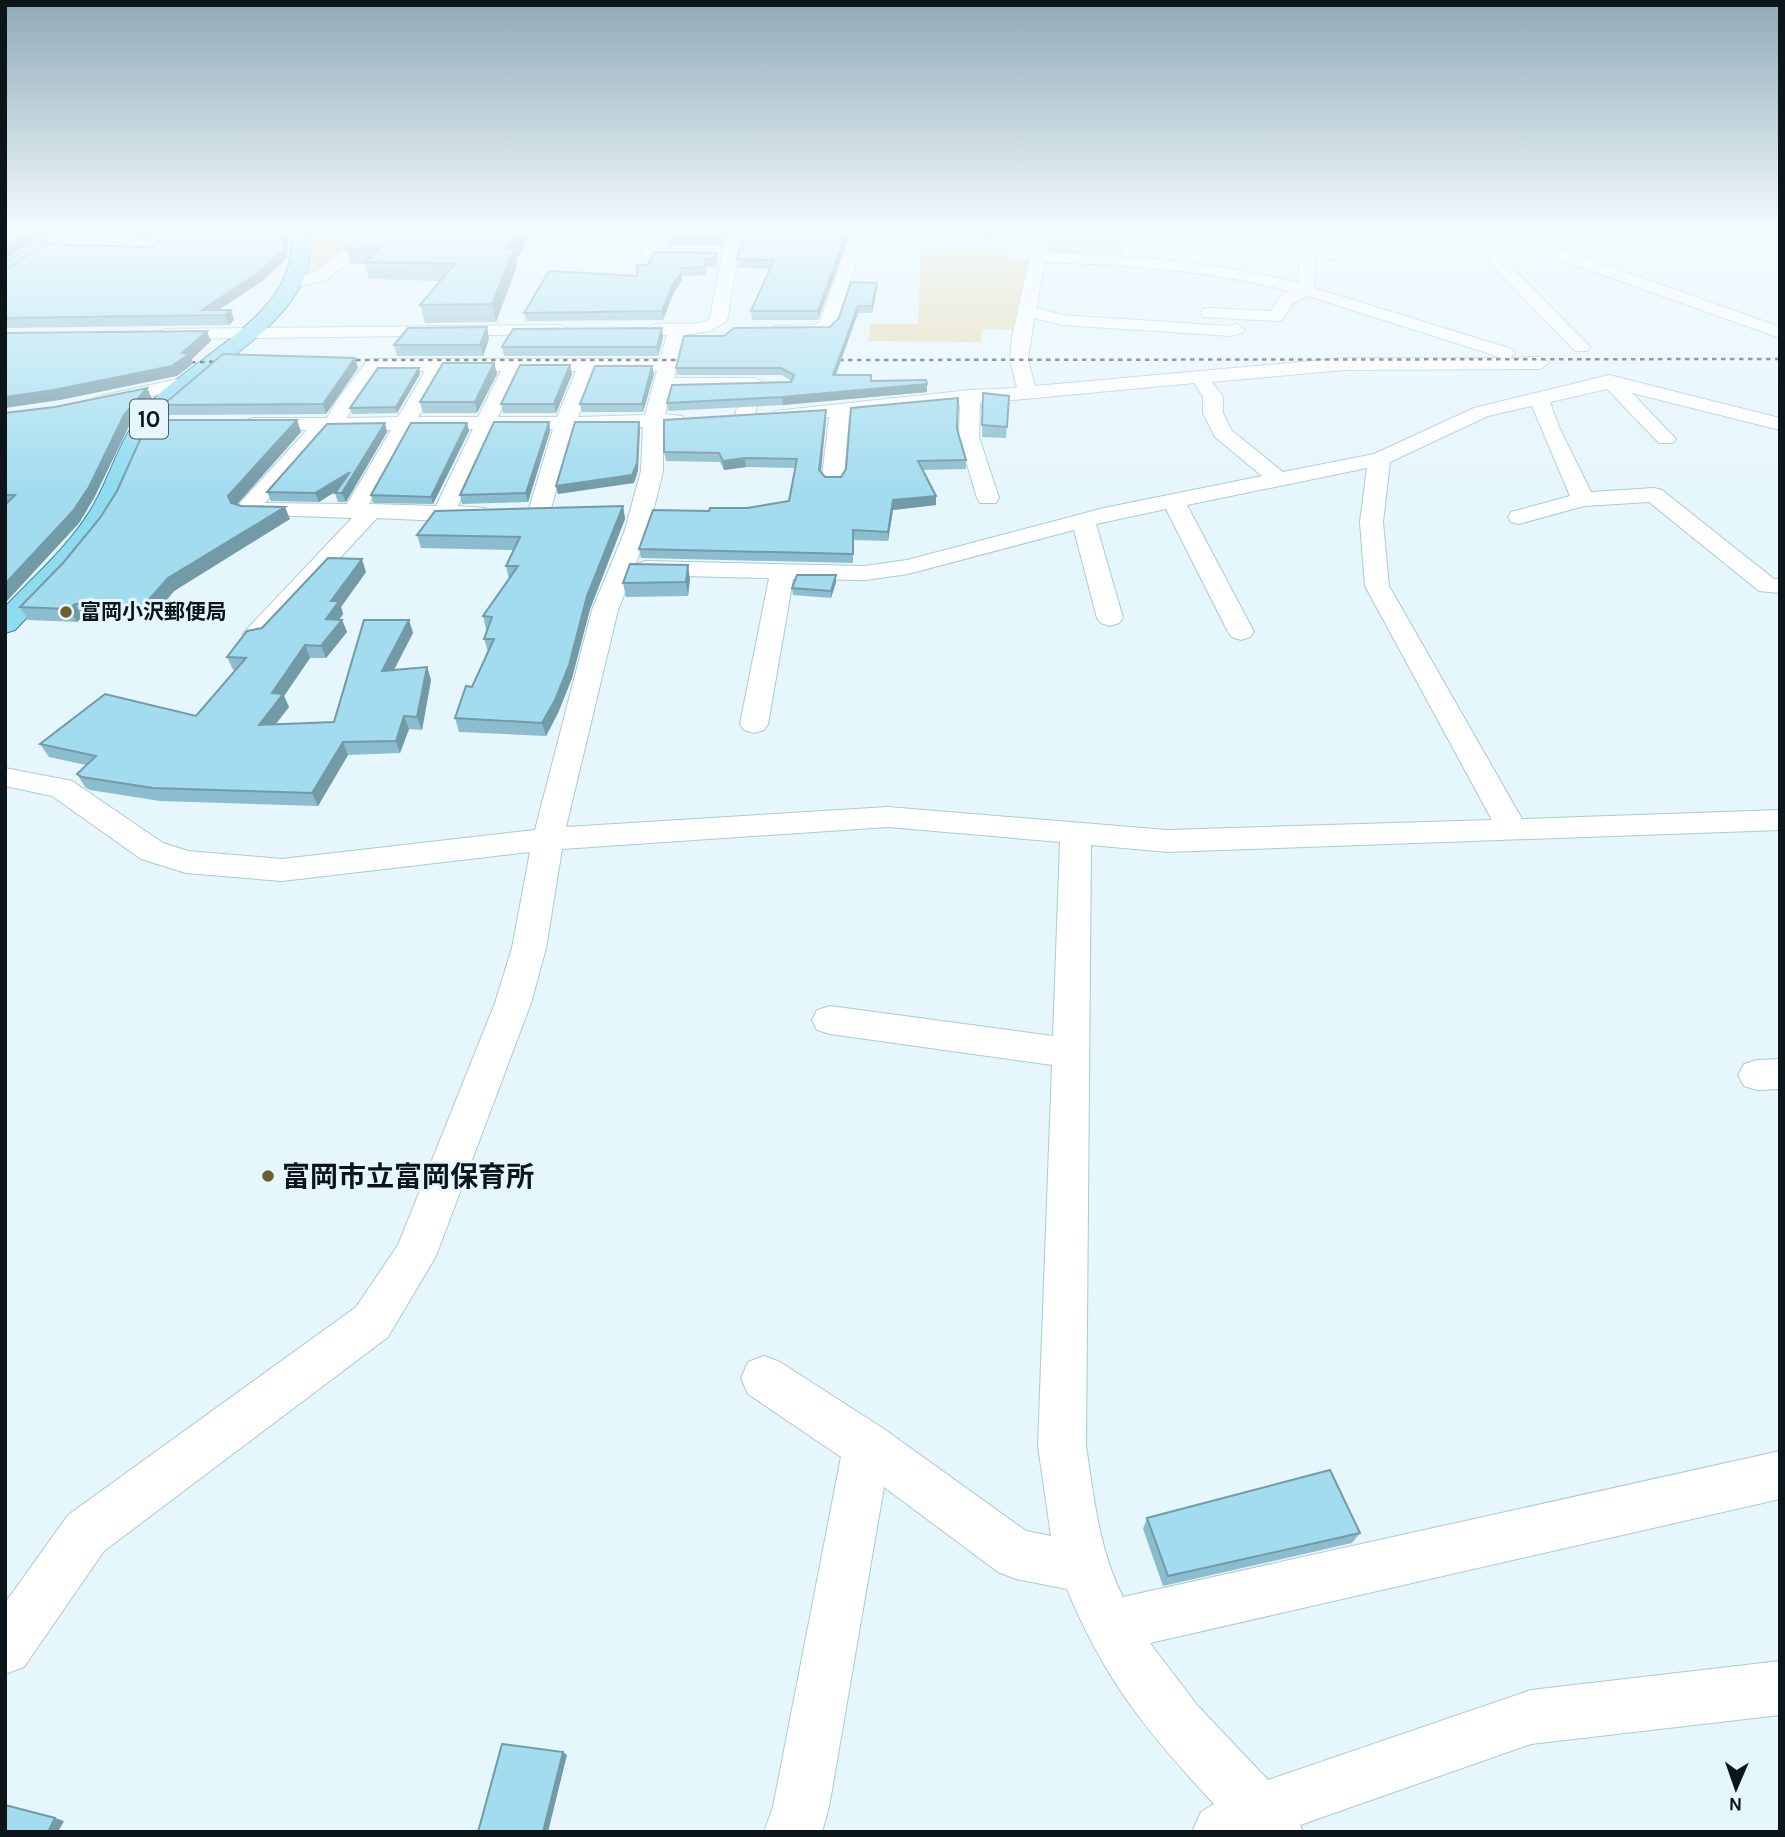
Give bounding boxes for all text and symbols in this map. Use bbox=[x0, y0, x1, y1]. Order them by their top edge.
road number: 10 bbox=[130, 400, 168, 438]
place label: 富岡小沢郵便局 bbox=[80, 600, 227, 624]
marker: 富岡小沢郵便局 bbox=[58, 604, 74, 620]
place label: 富岡市立富岡保育所 bbox=[282, 1160, 534, 1193]
marker: 富岡市立富岡保育所 bbox=[260, 1168, 276, 1184]
north arrow bbox=[1701, 1753, 1771, 1823]
text: N bbox=[1728, 1793, 1743, 1815]

